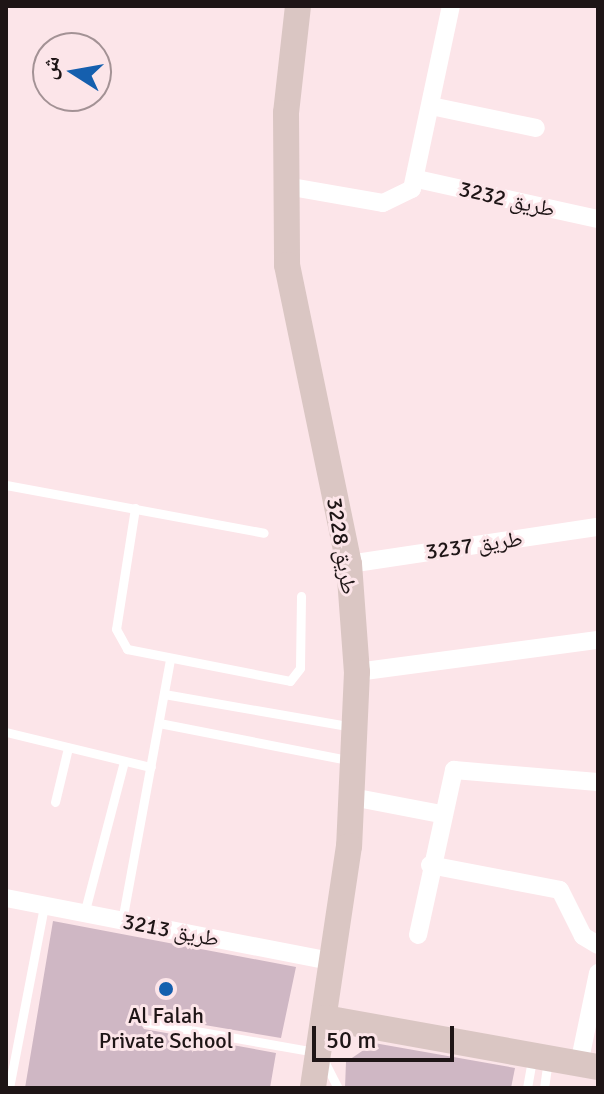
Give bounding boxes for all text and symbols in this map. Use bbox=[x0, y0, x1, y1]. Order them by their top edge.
north arrow bbox=[32, 32, 112, 112]
text: ش bbox=[34, 54, 65, 82]
street label: طريق 3232 bbox=[457, 175, 557, 223]
street label: طريق 3228 bbox=[321, 496, 363, 596]
street label: طريق 3237 bbox=[424, 525, 524, 565]
street label: طريق 3213 bbox=[121, 908, 221, 952]
marker: Al Falah Private School bbox=[157, 980, 175, 998]
place label: Al Falah Private School bbox=[99, 1002, 233, 1054]
scale bar bbox=[316, 1010, 458, 1060]
text: 50 m bbox=[326, 1025, 376, 1055]

